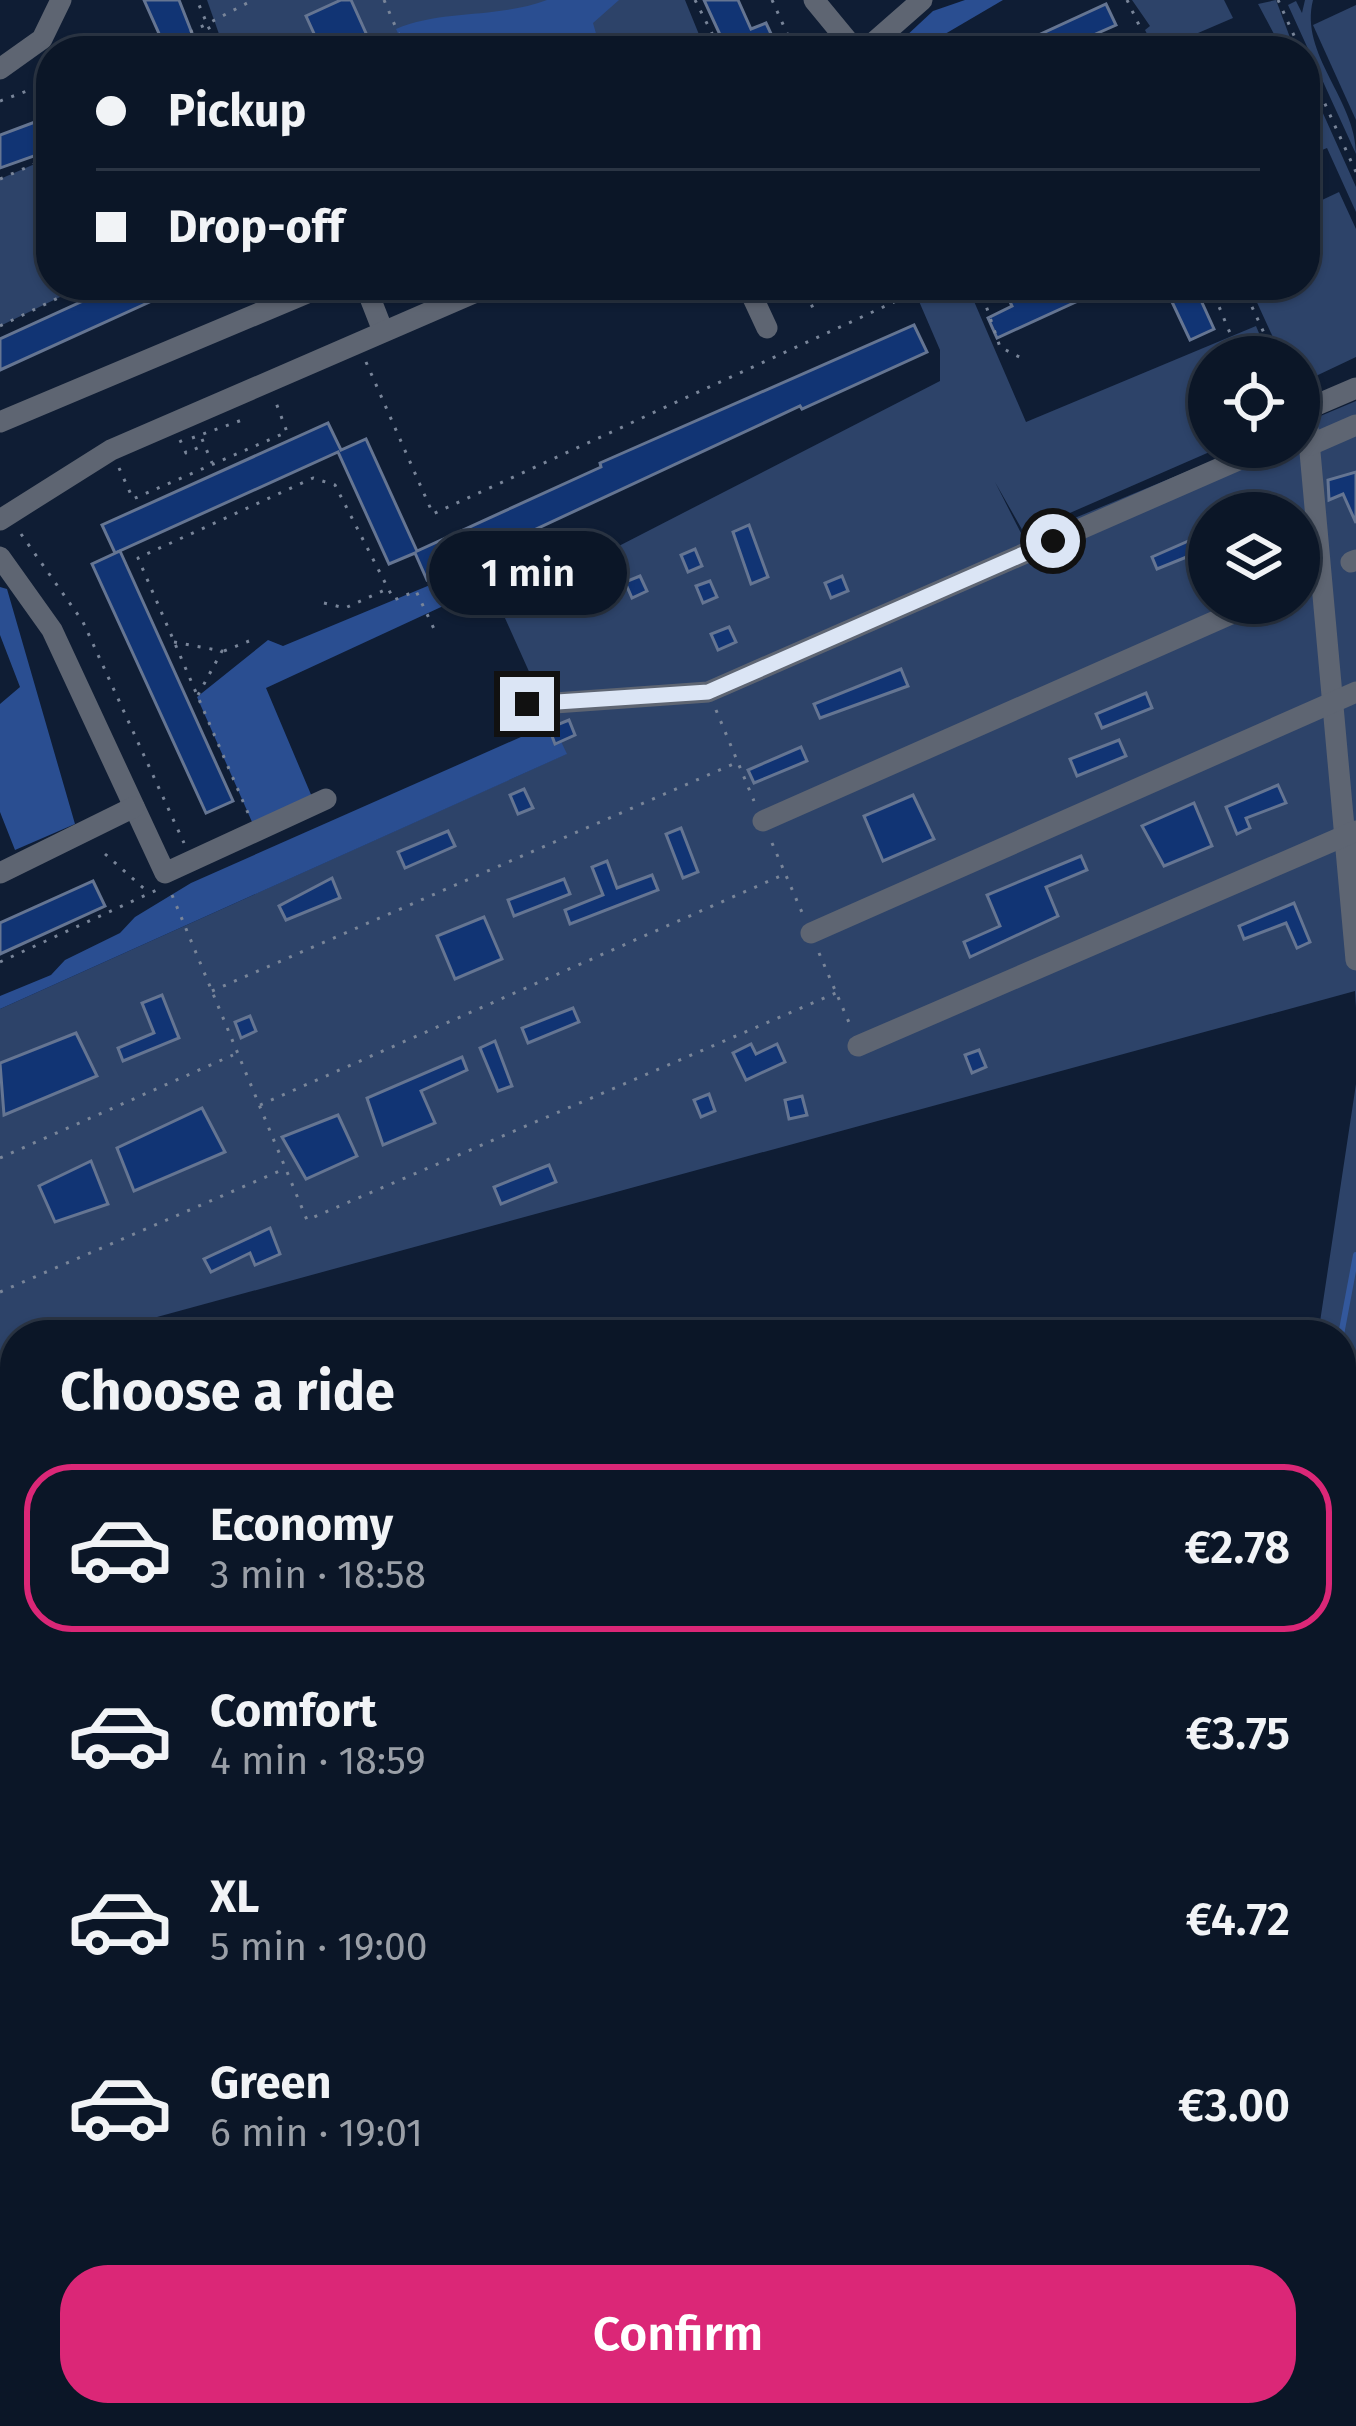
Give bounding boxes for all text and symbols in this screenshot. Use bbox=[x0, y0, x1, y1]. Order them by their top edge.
text: Pickup bbox=[168, 84, 306, 138]
text: Drop-off bbox=[168, 200, 344, 254]
map controls bbox=[1188, 336, 1320, 624]
button: locate bbox=[1188, 336, 1320, 468]
button: layers bbox=[1188, 492, 1320, 624]
route start bbox=[1026, 514, 1080, 568]
callout: 1 min bbox=[428, 530, 626, 614]
text: 1 min bbox=[481, 550, 575, 596]
route end bbox=[500, 677, 554, 731]
text: Choose a ride bbox=[60, 1360, 395, 1424]
icon: car bbox=[66, 1494, 174, 1602]
text: Economy bbox=[210, 1498, 393, 1552]
text: €2.78 bbox=[1184, 1521, 1290, 1575]
text: 3 min · 18:58 bbox=[210, 1552, 426, 1598]
icon: car bbox=[66, 1680, 174, 1788]
text: Comfort bbox=[210, 1684, 377, 1738]
text: €3.75 bbox=[1186, 1707, 1290, 1761]
text: 4 min · 18:59 bbox=[210, 1738, 426, 1784]
icon: car bbox=[66, 1866, 174, 1974]
text: XL bbox=[210, 1870, 259, 1924]
text: €4.72 bbox=[1186, 1893, 1290, 1947]
text: 5 min · 19:00 bbox=[210, 1924, 427, 1970]
icon: car bbox=[66, 2052, 174, 2160]
text: Green bbox=[210, 2056, 331, 2110]
text: €3.00 bbox=[1178, 2079, 1290, 2133]
text: 6 min · 19:01 bbox=[210, 2110, 423, 2156]
button: Confirm bbox=[60, 2265, 1296, 2403]

